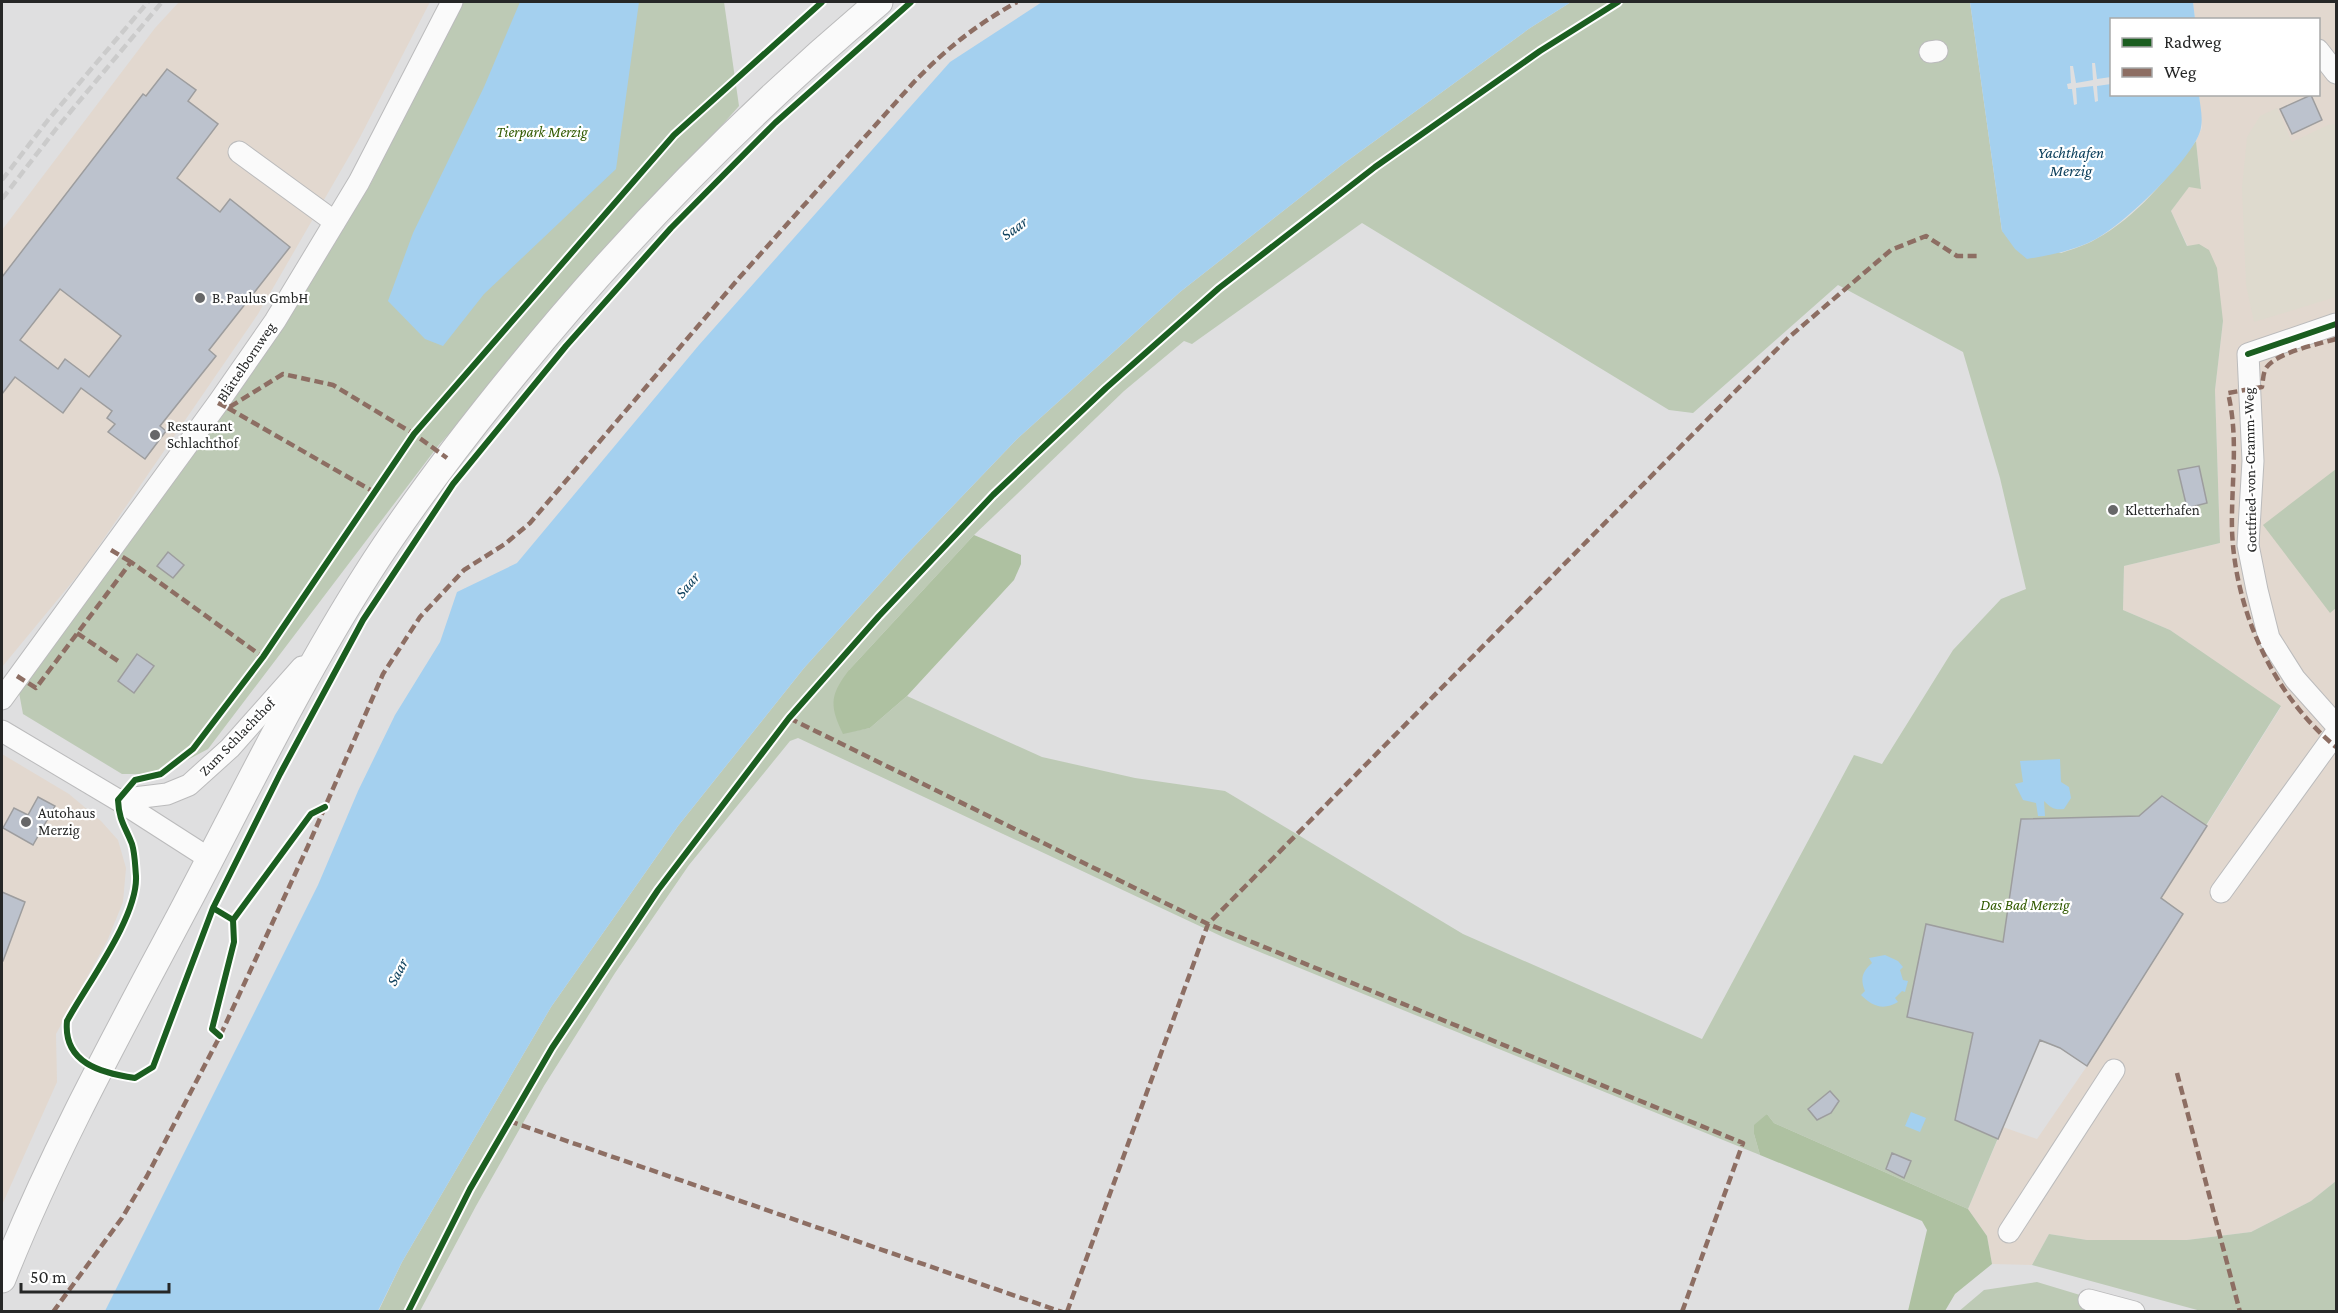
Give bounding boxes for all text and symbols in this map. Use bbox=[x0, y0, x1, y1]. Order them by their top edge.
legend bbox=[2110, 18, 2320, 96]
text: Radweg bbox=[2164, 32, 2222, 52]
text: Weg bbox=[2164, 62, 2197, 82]
park label: Tierpark Merzig bbox=[496, 124, 588, 141]
water label: Yachthafen Merzig bbox=[2038, 144, 2104, 180]
water label: Saar bbox=[998, 213, 1031, 243]
place label: B. Paulus GmbH bbox=[212, 290, 308, 306]
marker: B. Paulus GmbH bbox=[193, 291, 207, 305]
street label: Blättelbornweg bbox=[213, 319, 279, 405]
street label: Gottfried-von-Cramm-Weg bbox=[2241, 387, 2260, 553]
place label: Restaurant Schlachthof bbox=[167, 418, 240, 451]
marker: Restaurant Schlachthof bbox=[148, 428, 162, 442]
place label: Kletterhafen bbox=[2125, 502, 2200, 518]
marker: Kletterhafen bbox=[2106, 503, 2120, 517]
water label: Saar bbox=[671, 568, 703, 601]
street label: Zum Schlachthof bbox=[196, 694, 279, 779]
place label: Autohaus Merzig bbox=[38, 805, 96, 839]
marker: Autohaus Merzig bbox=[19, 815, 33, 829]
park label: Das Bad Merzig bbox=[1980, 897, 2070, 914]
water label: Saar bbox=[383, 955, 411, 988]
scale bar bbox=[21, 1256, 170, 1294]
text: 50 m bbox=[30, 1267, 67, 1287]

